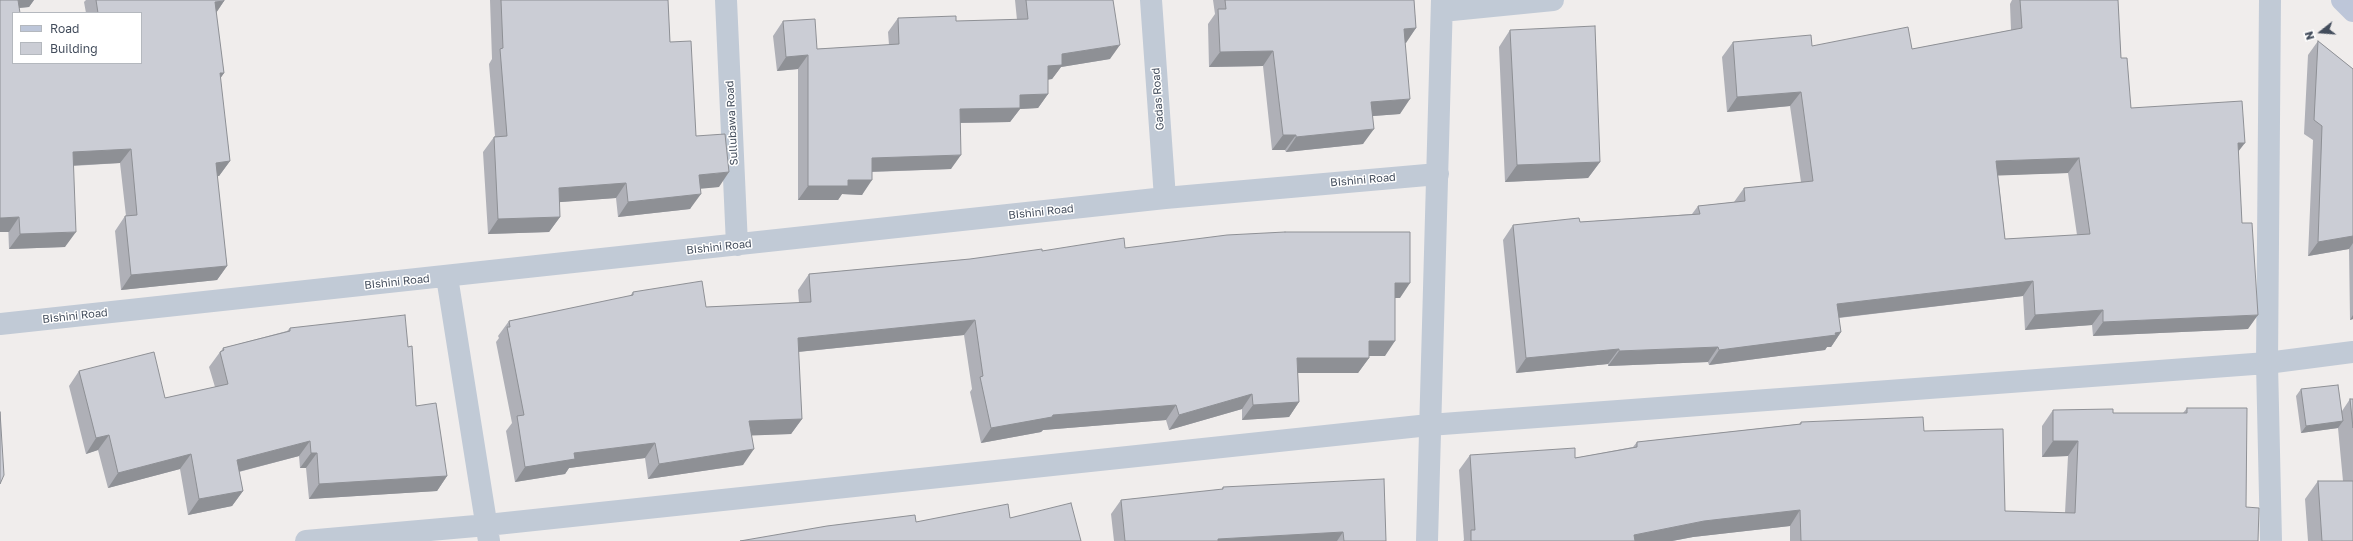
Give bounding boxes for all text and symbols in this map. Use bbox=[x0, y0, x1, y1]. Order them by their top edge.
legend bbox=[12, 12, 142, 64]
north arrow bbox=[2301, 12, 2341, 52]
text: Road bbox=[50, 21, 79, 36]
text: N bbox=[2302, 30, 2316, 42]
text: Building bbox=[50, 41, 98, 56]
street label: Gadas Road bbox=[1149, 67, 1167, 131]
street label: Sullubawa Road bbox=[723, 80, 741, 166]
street label: BIshini Road bbox=[1330, 171, 1396, 189]
street label: BIshini Road bbox=[1008, 202, 1074, 222]
street label: BIshini Road bbox=[686, 237, 752, 257]
street label: BIshini Road bbox=[364, 272, 430, 292]
street label: BIshini Road bbox=[42, 306, 108, 326]

